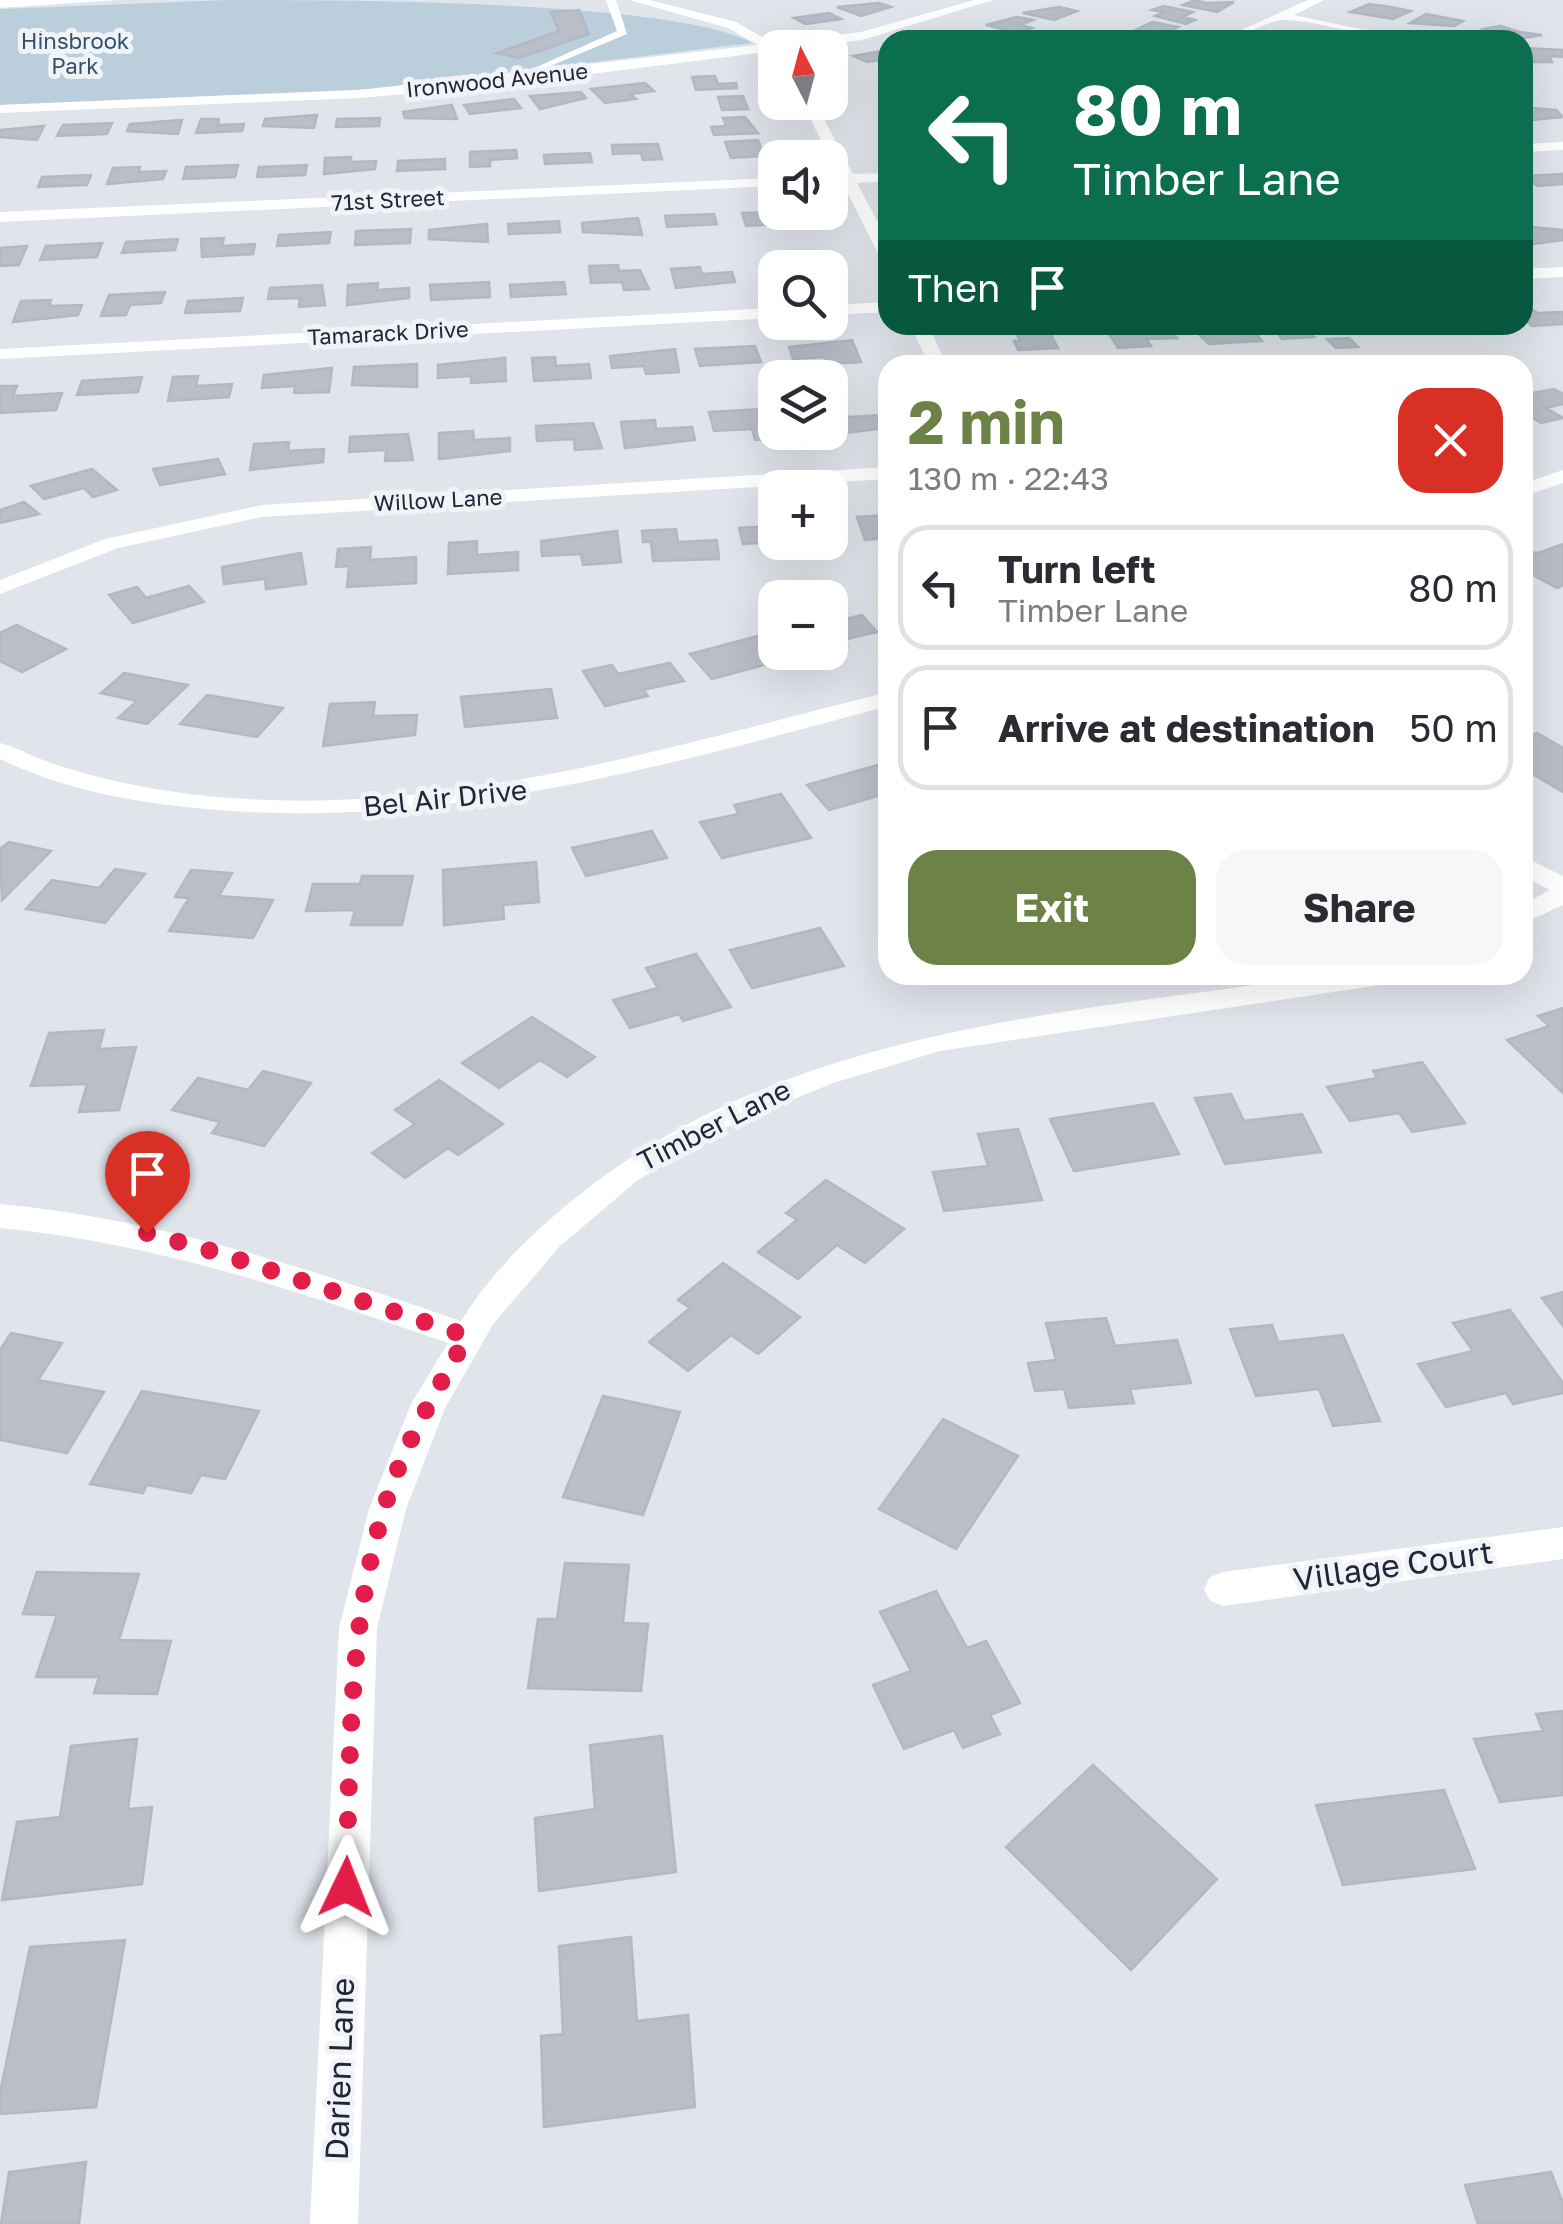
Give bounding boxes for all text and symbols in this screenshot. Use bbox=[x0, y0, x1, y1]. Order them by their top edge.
park label: Hinsbrook Park bbox=[21, 27, 129, 79]
north arrow bbox=[758, 30, 848, 120]
map controls bbox=[758, 30, 848, 670]
street label: Ironwood Avenue bbox=[405, 57, 589, 102]
text: 80 m bbox=[1073, 66, 1242, 150]
icon: left bbox=[908, 70, 1038, 200]
button: sound bbox=[758, 140, 848, 230]
text: Timber Lane bbox=[1073, 151, 1341, 205]
street label: 71st Street bbox=[331, 183, 445, 216]
button: search bbox=[758, 250, 848, 340]
icon: arrive bbox=[1020, 260, 1075, 315]
text: Then bbox=[908, 265, 1000, 310]
street label: Tamarack Drive bbox=[307, 315, 469, 350]
button: layers bbox=[758, 360, 848, 450]
text: 2 min bbox=[908, 385, 1065, 457]
button: close bbox=[1398, 388, 1503, 493]
text: 130 m · 22:43 bbox=[908, 459, 1109, 497]
button: + bbox=[758, 470, 848, 560]
street label: Willow Lane bbox=[373, 483, 503, 516]
text: Turn left bbox=[998, 546, 1156, 591]
icon: left bbox=[913, 560, 968, 615]
text: 80 m bbox=[1408, 565, 1498, 610]
button: − bbox=[758, 580, 848, 670]
text: Timber Lane bbox=[998, 591, 1188, 629]
icon: arrive bbox=[913, 700, 968, 755]
text: Arrive at destination bbox=[998, 705, 1375, 750]
text: 50 m bbox=[1409, 705, 1498, 750]
street label: Bel Air Drive bbox=[361, 772, 528, 823]
button: Exit bbox=[908, 850, 1196, 965]
button: Share bbox=[1216, 850, 1503, 965]
street label: Timber Lane bbox=[632, 1072, 795, 1177]
pin bbox=[105, 1131, 190, 1234]
icon: arrive bbox=[120, 1146, 175, 1201]
street label: Village Court bbox=[1291, 1532, 1495, 1598]
position arrow bbox=[294, 1835, 398, 1939]
street label: Darien Lane bbox=[317, 1977, 361, 2161]

